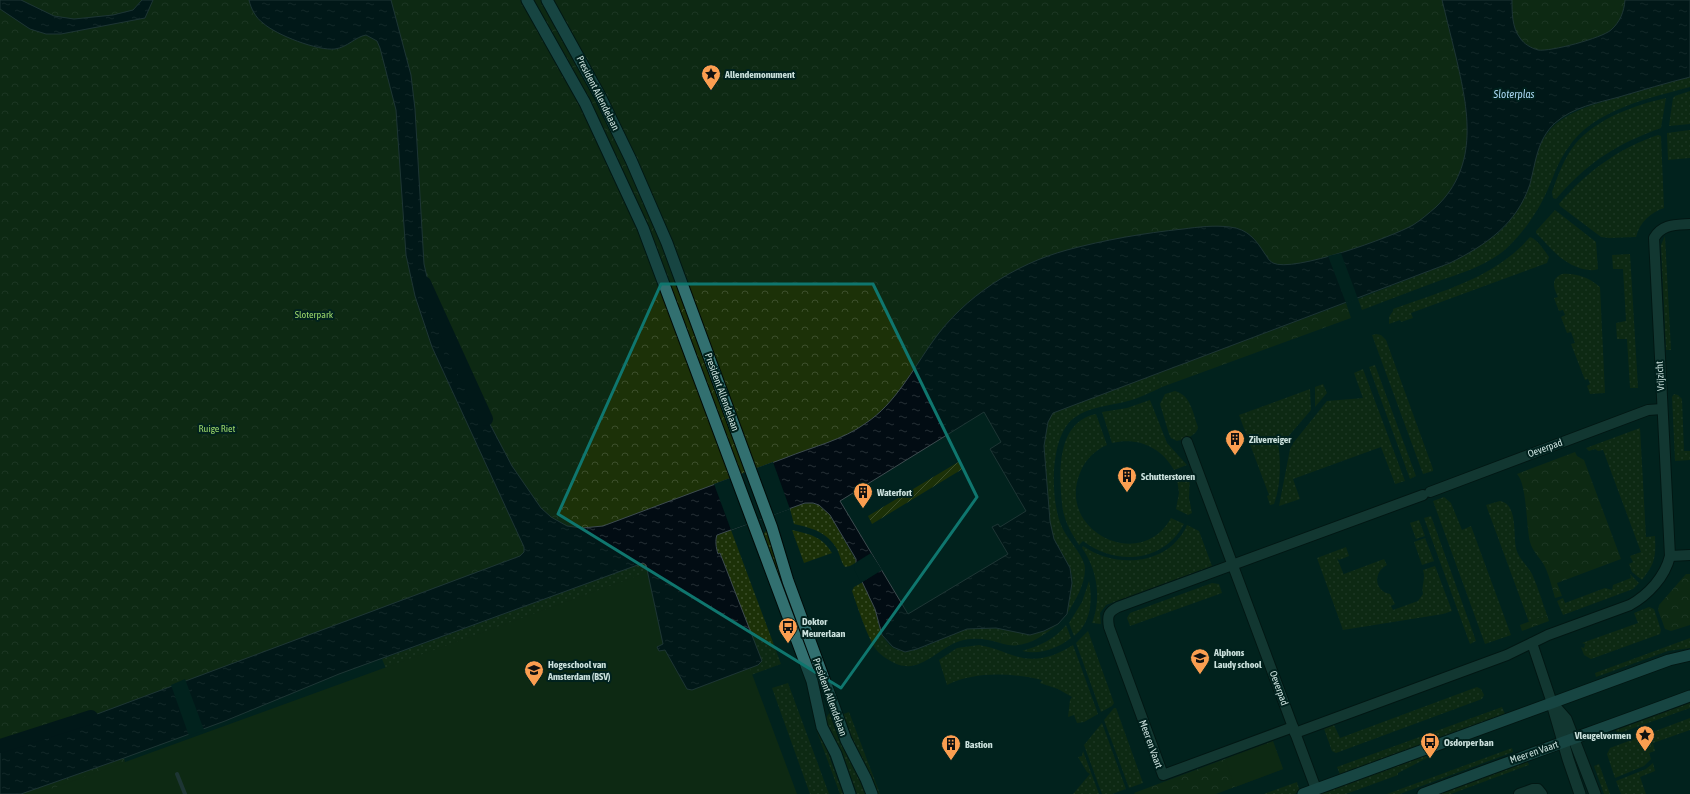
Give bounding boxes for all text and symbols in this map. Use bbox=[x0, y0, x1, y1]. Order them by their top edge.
street label: President Allendelaan bbox=[574, 54, 622, 132]
place icon: Allendemonument bbox=[700, 63, 722, 91]
place label: Allendemonument bbox=[724, 69, 795, 80]
water label: Sloterplas bbox=[1493, 88, 1535, 100]
park label: Sloterpark bbox=[295, 309, 334, 320]
street label: President Allendelaan bbox=[703, 352, 741, 433]
street label: Vrijzicht bbox=[1654, 361, 1666, 391]
park label: Ruige Riet bbox=[199, 423, 236, 434]
building icon: Zilverreiger bbox=[1224, 428, 1246, 456]
place label: Zilverreiger bbox=[1249, 434, 1292, 445]
street label: Oeverpad bbox=[1526, 437, 1564, 459]
building icon: Schutterstoren bbox=[1116, 465, 1138, 493]
place label: Schutterstoren bbox=[1141, 471, 1195, 482]
building icon: Waterfort bbox=[852, 481, 874, 509]
place label: Waterfort bbox=[876, 487, 912, 498]
bus stop icon: Doktor Meurerlaan bbox=[777, 616, 799, 644]
place label: Doktor Meurerlaan bbox=[802, 616, 845, 639]
school or university icon: Alphons Laudy school bbox=[1189, 647, 1211, 675]
place label: Alphons Laudy school bbox=[1213, 647, 1262, 670]
street label: President Allendelaan bbox=[811, 657, 849, 738]
school or university icon: Hogeschool van Amsterdam (BSV) bbox=[523, 659, 545, 687]
place label: Hogeschool van Amsterdam (BSV) bbox=[547, 659, 611, 682]
street label: Oeverpad bbox=[1268, 669, 1290, 707]
street label: Meer en Vaart bbox=[1137, 718, 1165, 770]
place icon: Vleugelvormen bbox=[1634, 724, 1656, 752]
place label: Vleugelvormen bbox=[1574, 730, 1631, 741]
bus stop icon: Osdorper ban bbox=[1419, 731, 1441, 759]
building icon: Bastion bbox=[940, 733, 962, 761]
place label: Osdorper ban bbox=[1444, 737, 1494, 748]
place label: Bastion bbox=[965, 739, 993, 750]
street label: Meer en Vaart bbox=[1508, 739, 1560, 765]

